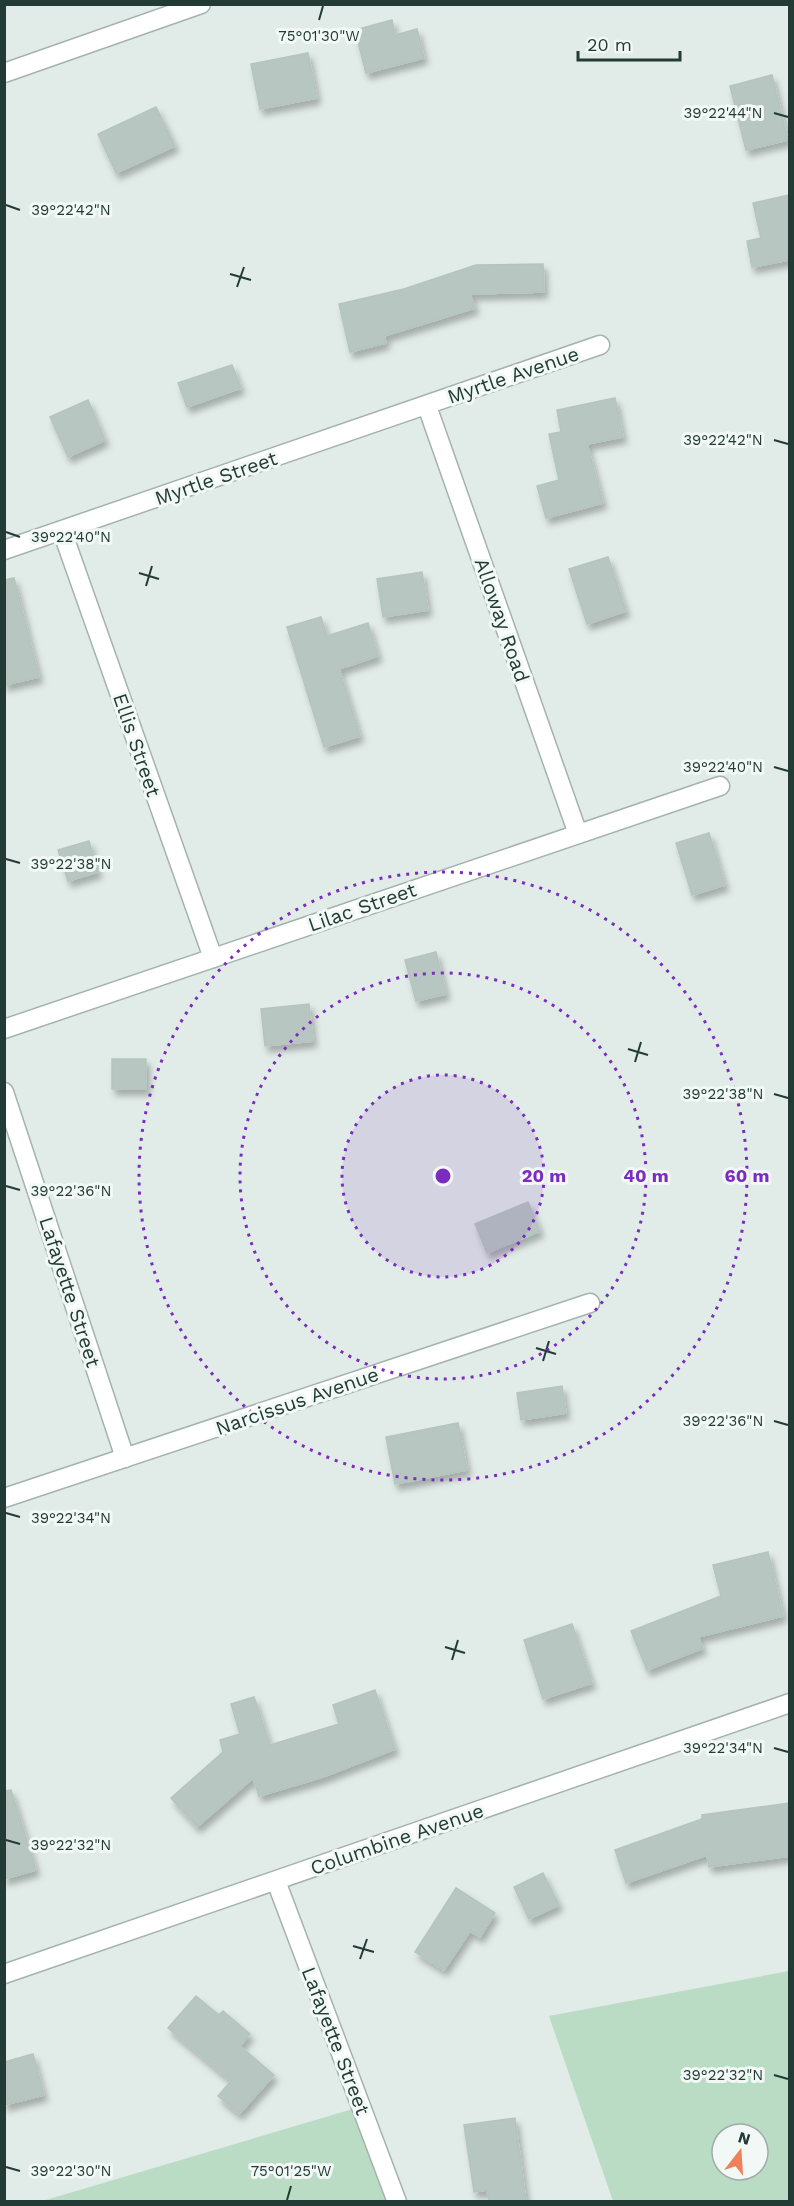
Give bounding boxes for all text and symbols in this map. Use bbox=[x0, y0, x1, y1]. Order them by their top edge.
scale bar bbox=[578, 24, 680, 62]
text: 75°01'30"W bbox=[278, 27, 360, 45]
text: 20 m bbox=[587, 34, 632, 55]
text: 39°22'44"N bbox=[683, 104, 763, 122]
text: 39°22'42"N bbox=[31, 201, 111, 219]
street label: Myrtle Avenue bbox=[444, 341, 582, 409]
text: 39°22'42"N bbox=[683, 431, 763, 449]
street label: Myrtle Street bbox=[152, 446, 281, 510]
text: 39°22'40"N bbox=[31, 528, 111, 546]
street label: Alloway Road bbox=[470, 555, 534, 685]
street label: Ellis Street bbox=[108, 690, 166, 800]
text: 39°22'40"N bbox=[683, 758, 763, 776]
text: 39°22'38"N bbox=[31, 855, 111, 873]
street label: Lilac Street bbox=[305, 877, 420, 937]
text: 39°22'38"N bbox=[683, 1085, 763, 1103]
text: 20 m bbox=[522, 1165, 566, 1186]
text: 40 m bbox=[623, 1165, 669, 1186]
text: 60 m bbox=[725, 1165, 769, 1186]
centre of rings bbox=[433, 1166, 453, 1186]
text: 39°22'36"N bbox=[31, 1182, 111, 1200]
street label: Lafayette Street bbox=[34, 1214, 106, 1371]
street label: Narcissus Avenue bbox=[212, 1362, 382, 1440]
text: 39°22'36"N bbox=[683, 1412, 763, 1430]
text: 39°22'34"N bbox=[31, 1509, 111, 1527]
text: 39°22'34"N bbox=[683, 1739, 763, 1757]
street label: Columbine Avenue bbox=[307, 1798, 487, 1880]
text: 39°22'32"N bbox=[31, 1836, 111, 1854]
street label: Lafayette Street bbox=[297, 1964, 376, 2119]
text: 39°22'32"N bbox=[683, 2066, 763, 2084]
north arrow bbox=[710, 2122, 770, 2182]
text: N bbox=[736, 2127, 753, 2149]
text: 39°22'30"N bbox=[30, 2162, 112, 2180]
text: 75°01'25"W bbox=[251, 2162, 331, 2180]

